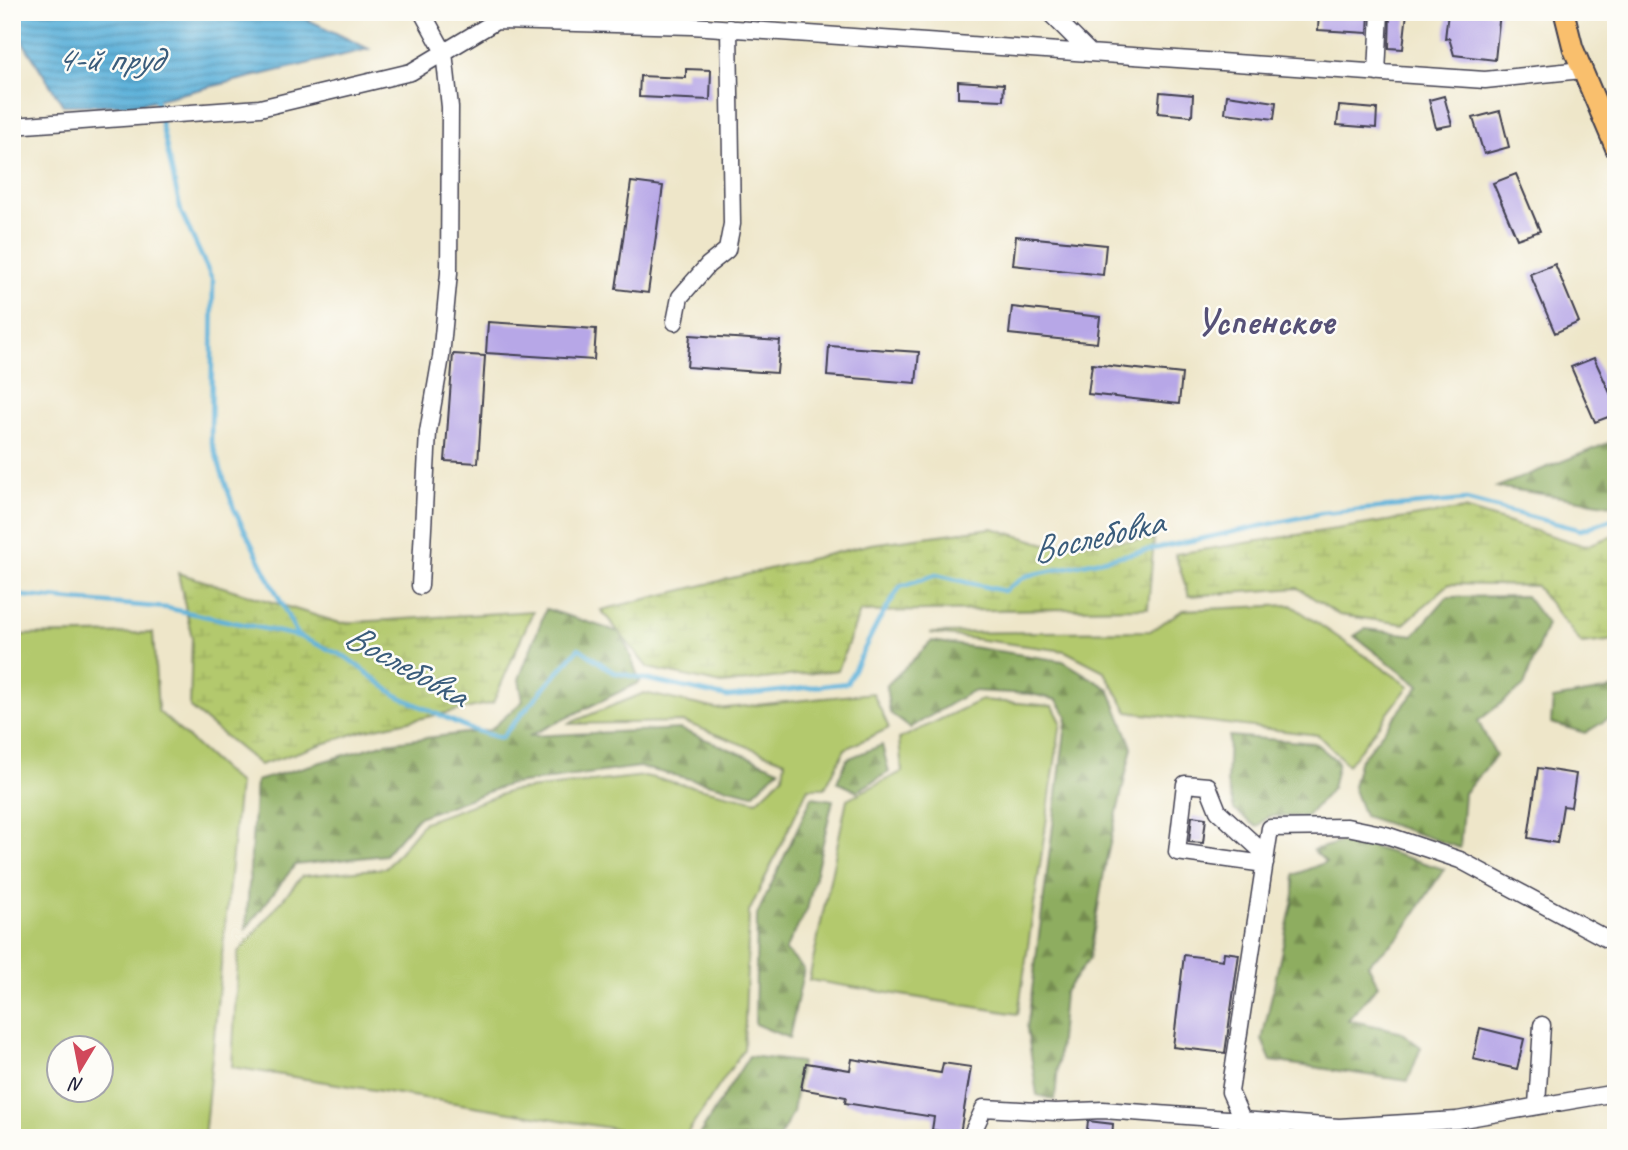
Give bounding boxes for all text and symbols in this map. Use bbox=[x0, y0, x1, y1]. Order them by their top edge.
water label: 4-й пруд bbox=[55, 35, 169, 82]
district label: Успенское bbox=[1196, 298, 1337, 345]
water label: Вослебовка bbox=[1027, 497, 1171, 573]
water label: Вослебовка bbox=[337, 612, 480, 719]
north arrow bbox=[46, 1034, 116, 1104]
text: N bbox=[66, 1071, 85, 1098]

